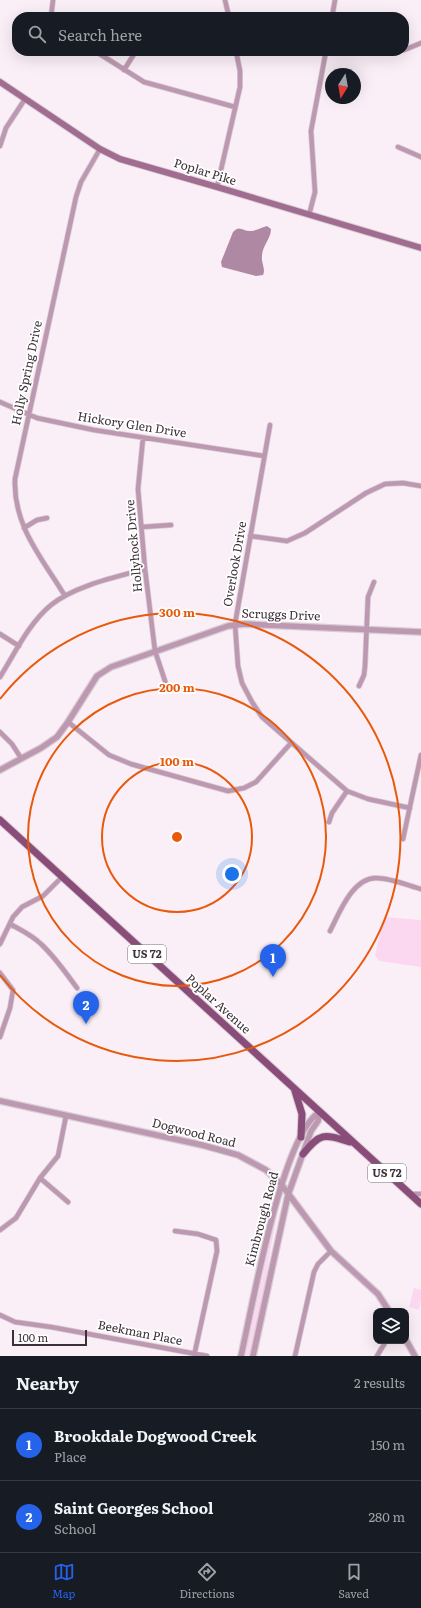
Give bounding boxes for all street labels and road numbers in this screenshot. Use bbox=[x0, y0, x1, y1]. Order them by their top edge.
street label: Poplar Pike bbox=[172, 153, 239, 189]
street label: Holly Spring Drive bbox=[6, 319, 46, 427]
street label: Hickory Glen Drive bbox=[76, 407, 188, 442]
street label: Hollyhock Drive bbox=[120, 499, 146, 593]
street label: Overlook Drive bbox=[218, 520, 250, 608]
street label: Scruggs Drive bbox=[241, 604, 321, 624]
road number: US 72 bbox=[128, 945, 166, 963]
street label: Poplar Avenue bbox=[182, 969, 255, 1037]
street label: Dogwood Road bbox=[150, 1113, 239, 1151]
road number: US 72 bbox=[368, 1164, 406, 1182]
street label: Kimbrough Road bbox=[240, 1169, 283, 1268]
street label: Beekman Place bbox=[96, 1315, 184, 1349]

